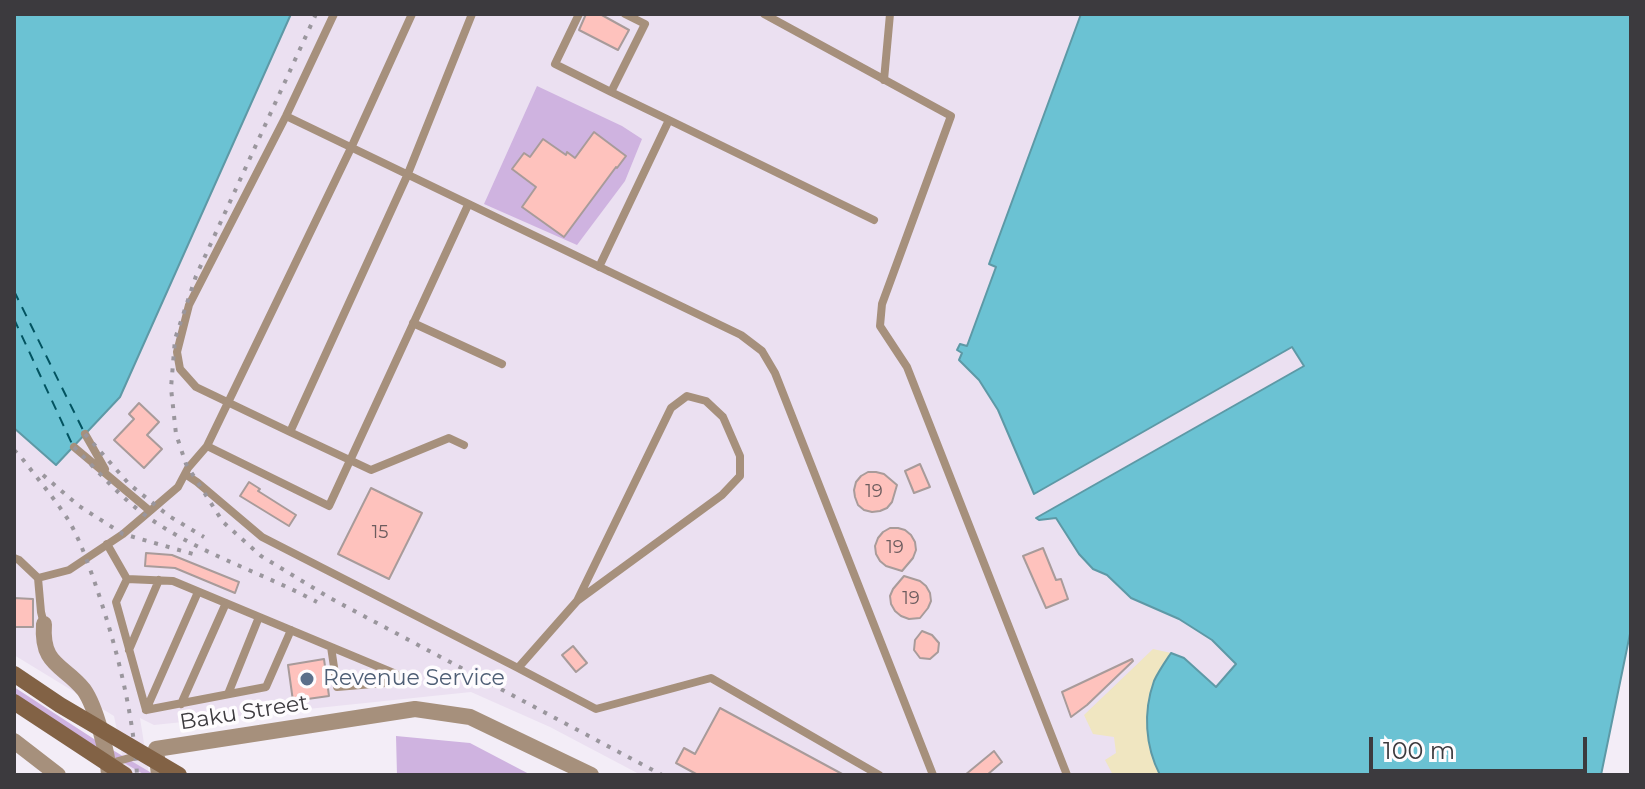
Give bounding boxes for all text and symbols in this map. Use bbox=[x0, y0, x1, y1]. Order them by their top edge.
house number: 19 bbox=[865, 481, 883, 503]
house number: 15 bbox=[372, 522, 388, 544]
house number: 19 bbox=[886, 537, 904, 559]
house number: 19 bbox=[902, 588, 920, 610]
place label: Revenue Service bbox=[323, 666, 505, 692]
marker: Revenue Service bbox=[298, 670, 316, 688]
street label: Baku Street bbox=[178, 690, 310, 736]
scale bar bbox=[1373, 721, 1591, 771]
text: 100 m bbox=[1383, 736, 1455, 765]

